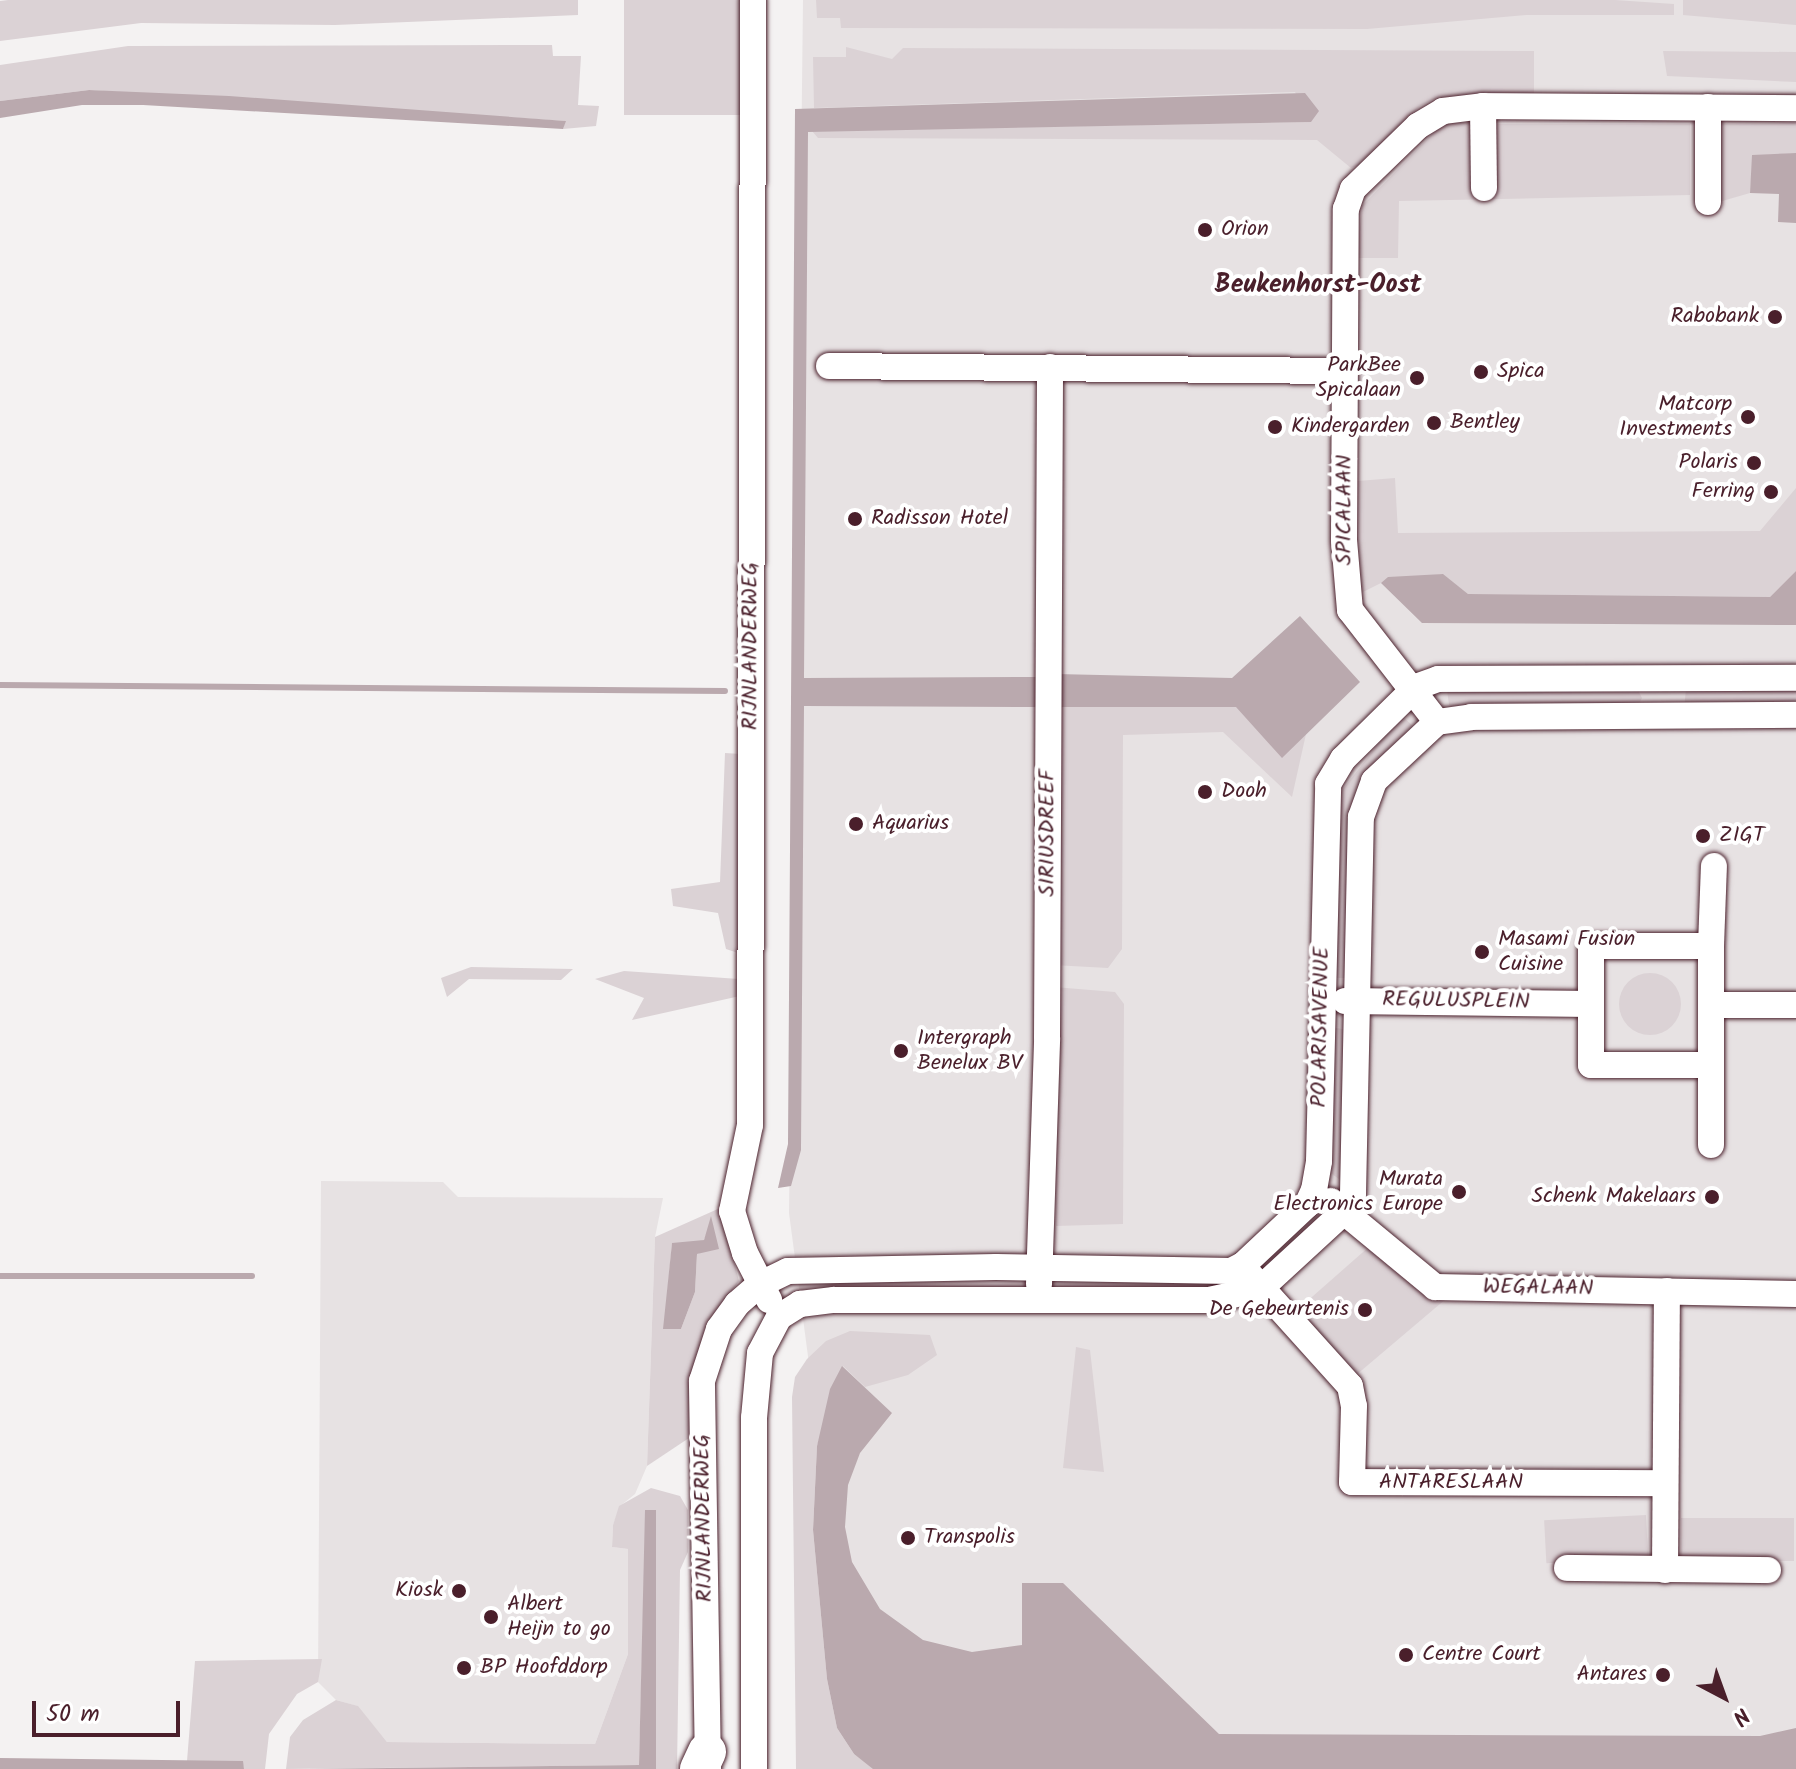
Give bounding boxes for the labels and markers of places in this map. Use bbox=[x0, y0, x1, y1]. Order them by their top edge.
place label: Orion bbox=[1221, 217, 1269, 243]
marker: Orion bbox=[1196, 221, 1214, 239]
place label: Rabobank bbox=[1670, 304, 1759, 330]
marker: Rabobank bbox=[1766, 308, 1784, 326]
place label: ParkBee Spicalaan bbox=[1316, 352, 1401, 404]
place label: Spica bbox=[1497, 359, 1545, 385]
marker: Spica bbox=[1472, 363, 1490, 381]
marker: ParkBee Spicalaan bbox=[1408, 369, 1426, 387]
place label: Matcorp Investments bbox=[1619, 391, 1732, 442]
marker: Matcorp Investments bbox=[1739, 408, 1757, 426]
place label: Bentley bbox=[1450, 410, 1520, 436]
place label: Kindergarden bbox=[1291, 414, 1410, 440]
marker: Bentley bbox=[1425, 414, 1443, 432]
marker: Kindergarden bbox=[1266, 418, 1284, 436]
place label: Polaris bbox=[1678, 450, 1738, 476]
marker: Polaris bbox=[1745, 454, 1763, 472]
place label: Ferring bbox=[1692, 479, 1755, 505]
marker: Ferring bbox=[1762, 483, 1780, 501]
place label: Radisson Hotel bbox=[871, 506, 1008, 532]
marker: Radisson Hotel bbox=[846, 510, 864, 528]
place label: Dooh bbox=[1221, 779, 1267, 805]
marker: Dooh bbox=[1196, 783, 1214, 801]
place label: Aquarius bbox=[872, 811, 949, 837]
marker: Aquarius bbox=[847, 815, 865, 833]
place label: ZIGT bbox=[1719, 823, 1765, 849]
marker: ZIGT bbox=[1694, 827, 1712, 845]
place label: Masami Fusion Cuisine bbox=[1498, 926, 1635, 978]
marker: Masami Fusion Cuisine bbox=[1473, 943, 1491, 961]
place label: Intergraph Benelux BV bbox=[917, 1025, 1022, 1076]
marker: Intergraph Benelux BV bbox=[892, 1042, 910, 1060]
place label: Murata Electronics Europe bbox=[1273, 1166, 1443, 1218]
marker: Murata Electronics Europe bbox=[1450, 1183, 1468, 1201]
place label: Schenk Makelaars bbox=[1531, 1184, 1696, 1210]
marker: Schenk Makelaars bbox=[1703, 1188, 1721, 1206]
place label: De Gebeurtenis bbox=[1209, 1297, 1349, 1323]
marker: De Gebeurtenis bbox=[1356, 1301, 1374, 1319]
place label: Transpolis bbox=[924, 1525, 1015, 1551]
marker: Transpolis bbox=[899, 1529, 917, 1547]
place label: Kiosk bbox=[395, 1578, 443, 1604]
marker: Kiosk bbox=[450, 1582, 468, 1600]
place label: Albert Heijn to go bbox=[507, 1591, 611, 1642]
marker: Albert Heijn to go bbox=[482, 1608, 500, 1626]
place label: Centre Court bbox=[1422, 1642, 1541, 1668]
marker: Centre Court bbox=[1397, 1646, 1415, 1664]
place label: BP Hoofddorp bbox=[480, 1655, 607, 1681]
marker: BP Hoofddorp bbox=[455, 1659, 473, 1677]
place label: Antares bbox=[1577, 1662, 1647, 1688]
marker: Antares bbox=[1654, 1666, 1672, 1684]

